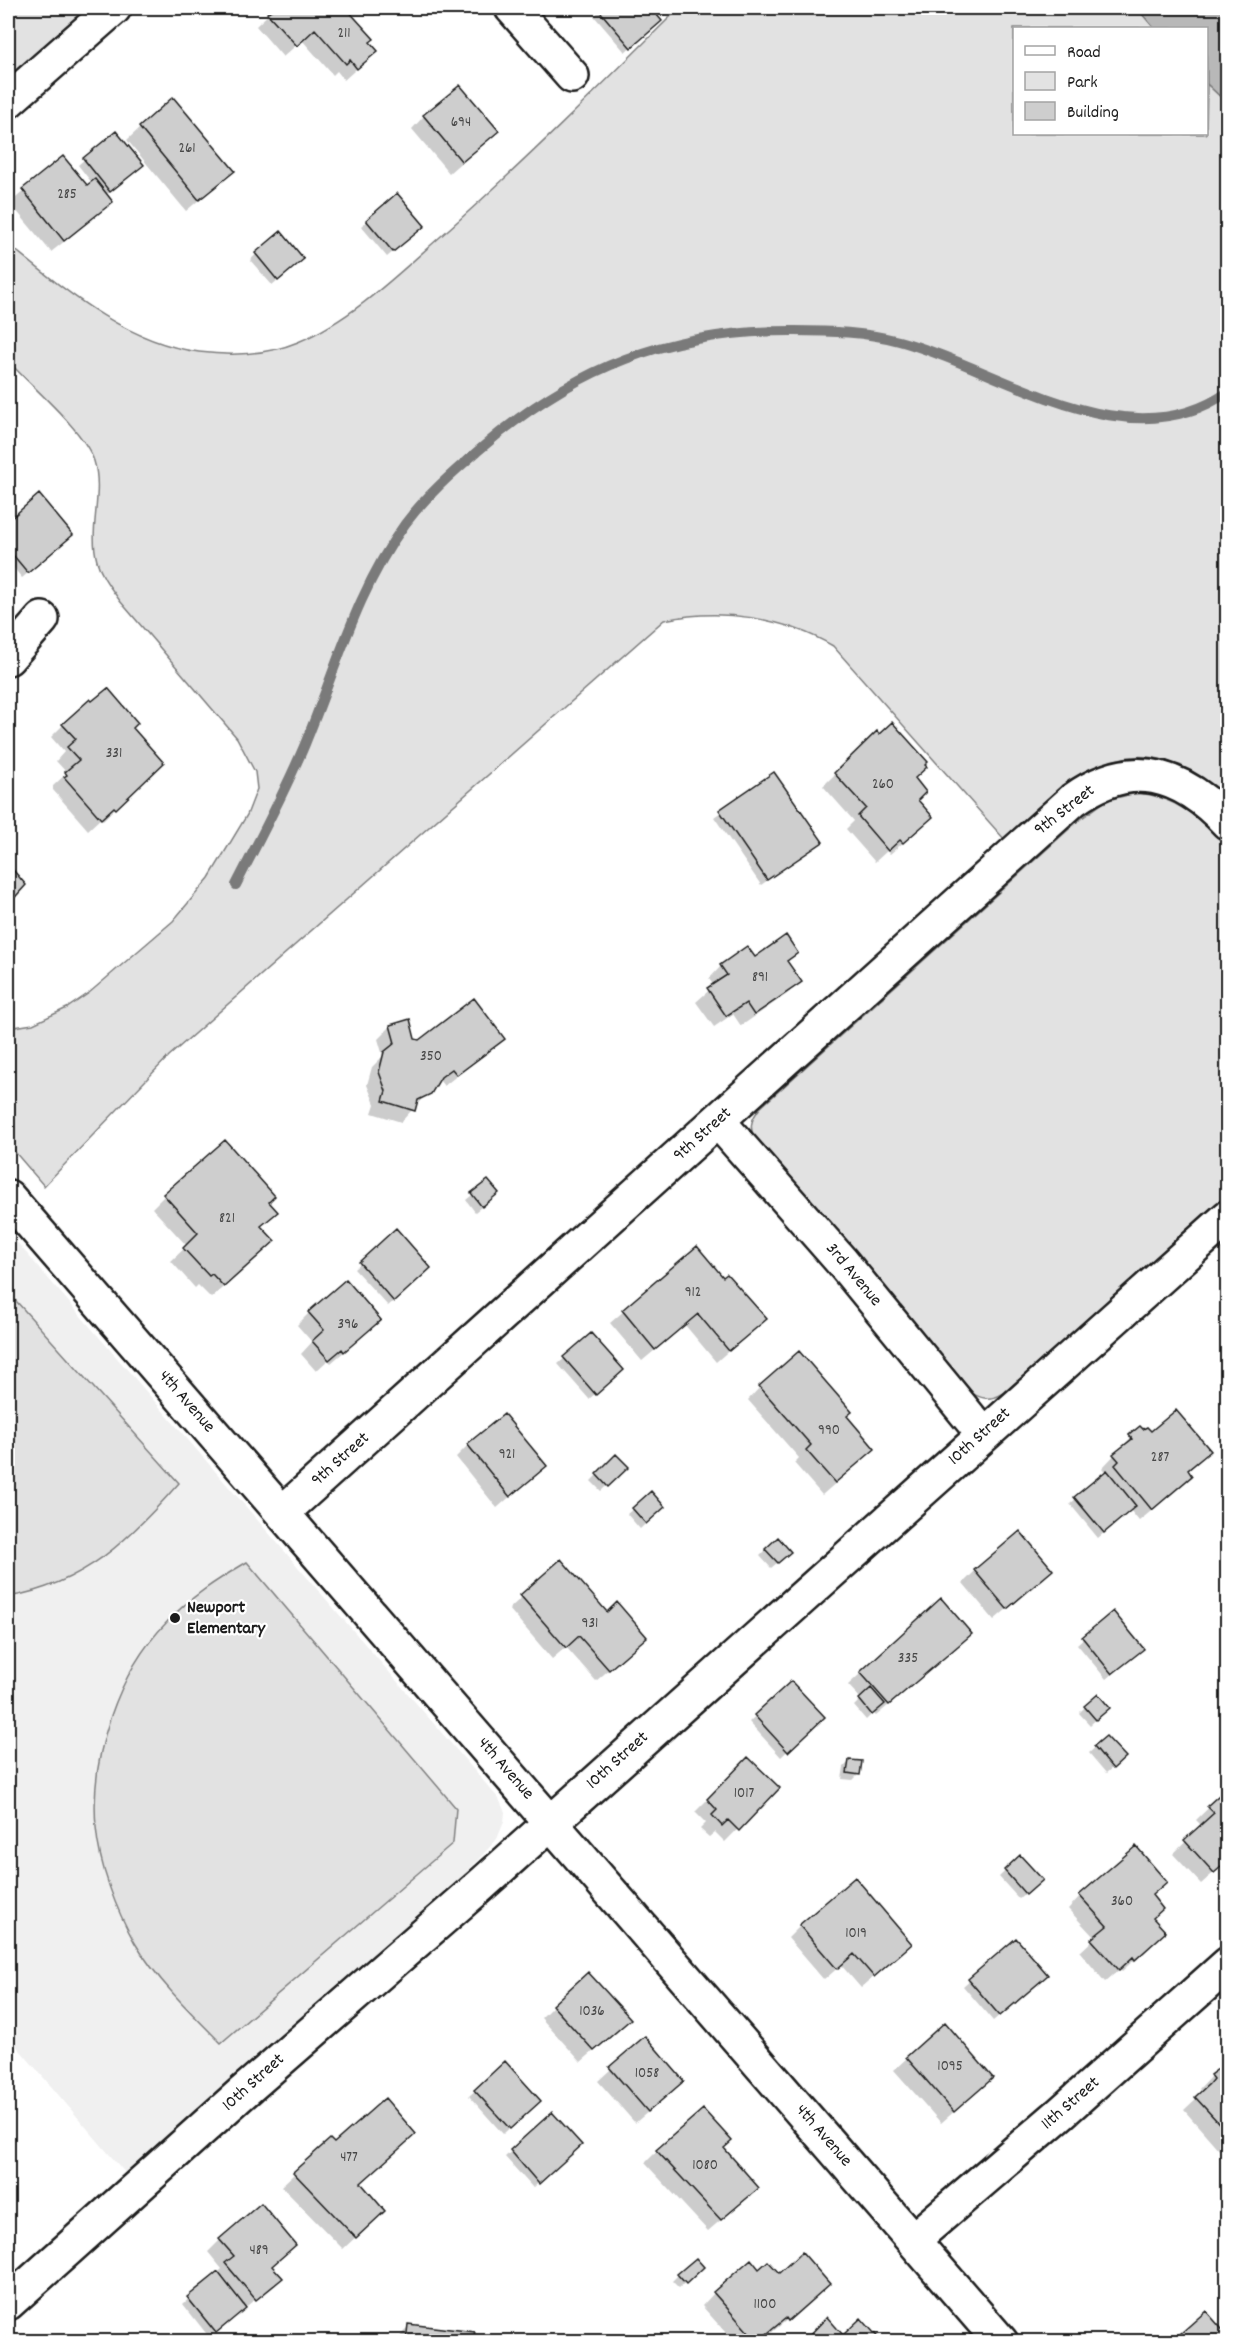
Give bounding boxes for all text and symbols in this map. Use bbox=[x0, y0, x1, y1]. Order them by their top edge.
house number: 211 bbox=[337, 23, 351, 45]
legend bbox=[1013, 27, 1208, 135]
text: Road bbox=[1067, 41, 1101, 66]
text: Park bbox=[1067, 71, 1098, 96]
text: Building bbox=[1067, 101, 1119, 126]
house number: 694 bbox=[451, 112, 471, 134]
house number: 261 bbox=[178, 138, 196, 160]
house number: 285 bbox=[57, 184, 77, 206]
house number: 331 bbox=[106, 743, 122, 765]
house number: 260 bbox=[872, 774, 894, 796]
street label: 9th Street bbox=[1029, 779, 1101, 843]
house number: 891 bbox=[752, 967, 768, 989]
house number: 350 bbox=[420, 1046, 442, 1068]
street label: 9th Street bbox=[668, 1102, 738, 1168]
house number: 821 bbox=[219, 1208, 235, 1230]
street label: 3rd Avenue bbox=[819, 1238, 887, 1312]
house number: 912 bbox=[685, 1282, 701, 1304]
house number: 396 bbox=[338, 1314, 358, 1336]
street label: 4th Avenue bbox=[152, 1365, 220, 1439]
street label: 10th Street bbox=[943, 1402, 1017, 1472]
house number: 990 bbox=[818, 1420, 840, 1442]
street label: 9th Street bbox=[306, 1427, 376, 1493]
house number: 921 bbox=[499, 1444, 515, 1466]
house number: 287 bbox=[1151, 1447, 1169, 1469]
place label: Newport Elementary bbox=[187, 1596, 266, 1642]
marker: Newport Elementary bbox=[168, 1611, 182, 1625]
house number: 931 bbox=[582, 1613, 598, 1635]
house number: 335 bbox=[898, 1648, 918, 1670]
street label: 10th Street bbox=[581, 1726, 655, 1796]
street label: 4th Avenue bbox=[471, 1732, 539, 1806]
house number: 1017 bbox=[734, 1783, 754, 1805]
house number: 360 bbox=[1111, 1891, 1133, 1913]
house number: 1019 bbox=[845, 1923, 867, 1945]
house number: 1036 bbox=[579, 2001, 605, 2023]
street label: 10th Street bbox=[217, 2048, 291, 2118]
house number: 1095 bbox=[937, 2056, 963, 2078]
house number: 1058 bbox=[635, 2063, 659, 2085]
street label: 11th Street bbox=[1036, 2071, 1106, 2137]
street label: 4th Avenue bbox=[789, 2099, 857, 2173]
house number: 477 bbox=[340, 2147, 358, 2169]
house number: 1080 bbox=[692, 2155, 718, 2177]
house number: 489 bbox=[249, 2240, 269, 2262]
house number: 1100 bbox=[754, 2294, 776, 2316]

